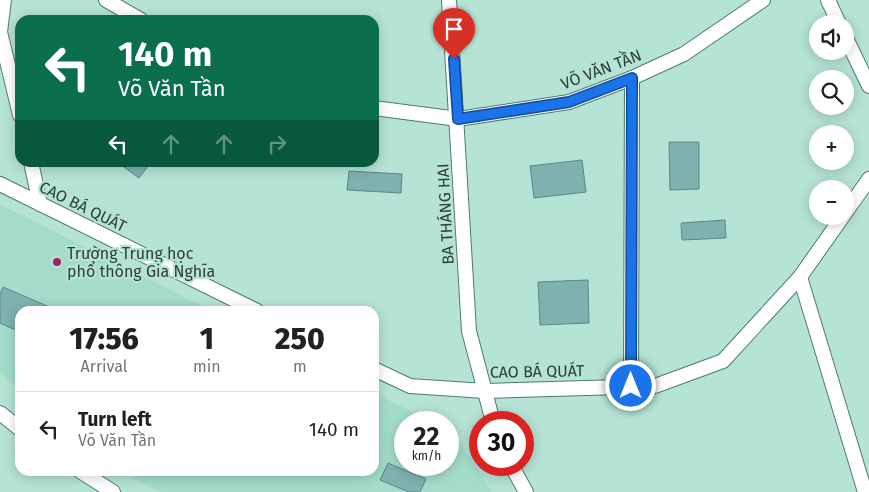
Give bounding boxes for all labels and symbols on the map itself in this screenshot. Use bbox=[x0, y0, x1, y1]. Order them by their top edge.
pin bbox=[433, 8, 475, 59]
street label: VÕ VĂN TẦN bbox=[558, 44, 644, 94]
street label: BA THÁNG HAI bbox=[432, 163, 458, 265]
street label: CAO BÁ QUÁT bbox=[36, 176, 130, 236]
place label: Trường Trung học phổ thông Gia Nghĩa bbox=[67, 244, 215, 281]
marker: Trường Trung học phổ thông Gia Nghĩa bbox=[51, 256, 63, 268]
position arrow bbox=[604, 359, 656, 411]
street label: CAO BÁ QUÁT bbox=[490, 360, 585, 382]
speed limit sign: 30 bbox=[469, 411, 534, 476]

